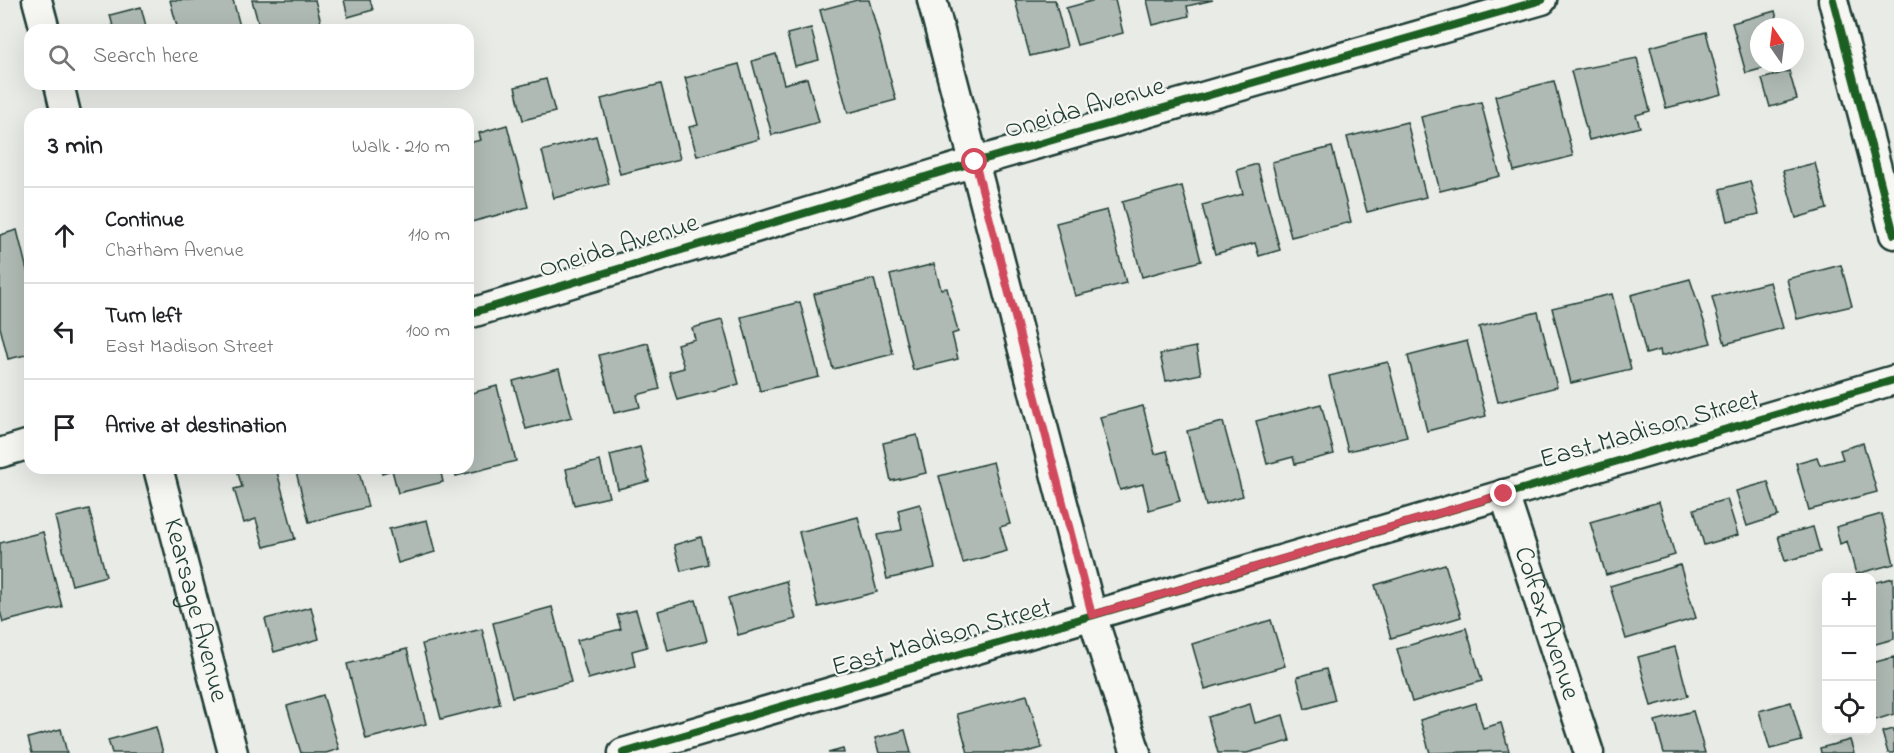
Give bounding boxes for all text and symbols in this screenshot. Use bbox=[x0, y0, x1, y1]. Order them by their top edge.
north arrow bbox=[1750, 18, 1804, 72]
search box bbox=[24, 24, 474, 90]
icon: search bbox=[45, 41, 78, 74]
text: Search here bbox=[93, 41, 198, 73]
street label: Oneida Avenue bbox=[1000, 67, 1171, 151]
text: 3 min bbox=[48, 128, 103, 166]
text: Walk · 210 m bbox=[352, 133, 450, 162]
route start bbox=[961, 148, 987, 174]
street label: Oneida Avenue bbox=[534, 204, 705, 290]
text: Continue bbox=[105, 205, 184, 237]
icon: ahead bbox=[48, 219, 81, 252]
text: 110 m bbox=[408, 221, 450, 250]
text: Chatham Avenue bbox=[105, 237, 244, 266]
text: Turn left bbox=[105, 301, 182, 333]
icon: left bbox=[48, 315, 81, 348]
text: 100 m bbox=[406, 317, 450, 346]
text: East Madison Street bbox=[105, 333, 273, 362]
street label: East Madison Street bbox=[1535, 380, 1765, 480]
icon: arrive bbox=[48, 411, 81, 444]
text: Arrive at destination bbox=[105, 411, 287, 443]
route end bbox=[1490, 480, 1516, 506]
street label: Kearsage Avenue bbox=[153, 514, 238, 707]
street label: Colfax Avenue bbox=[1503, 541, 1590, 706]
map controls bbox=[1822, 573, 1876, 735]
button: + bbox=[1822, 573, 1876, 627]
street label: East Madison Street bbox=[827, 588, 1057, 688]
button: − bbox=[1822, 627, 1876, 681]
button: locate bbox=[1822, 681, 1876, 735]

